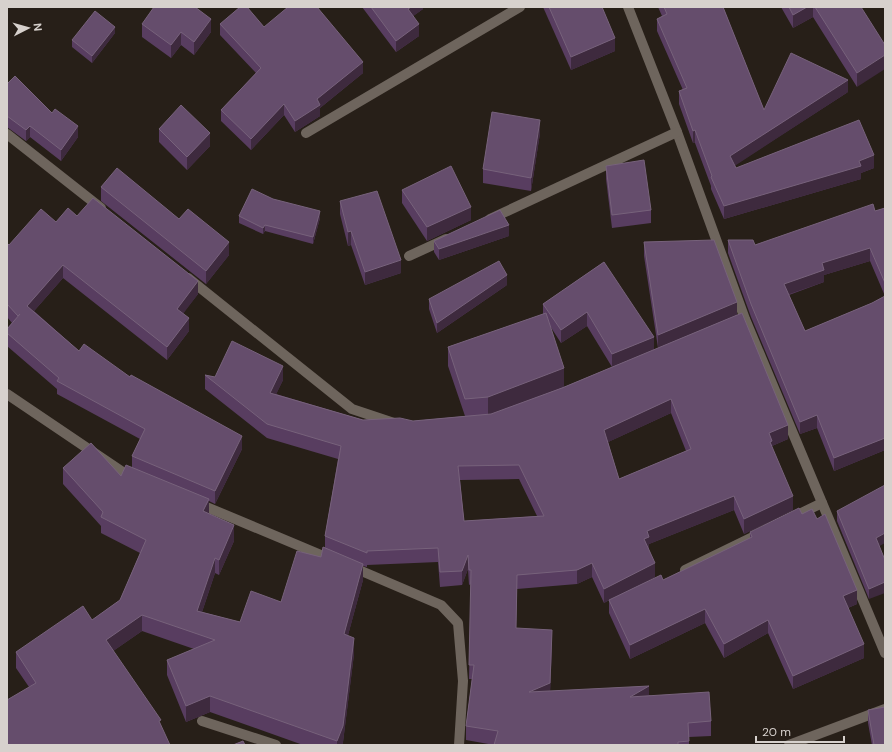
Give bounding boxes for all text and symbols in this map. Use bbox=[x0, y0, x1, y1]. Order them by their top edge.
north arrow bbox=[8, 8, 48, 48]
text: N bbox=[31, 22, 45, 32]
scale bar bbox=[756, 718, 844, 744]
text: 20 m bbox=[762, 724, 791, 740]

